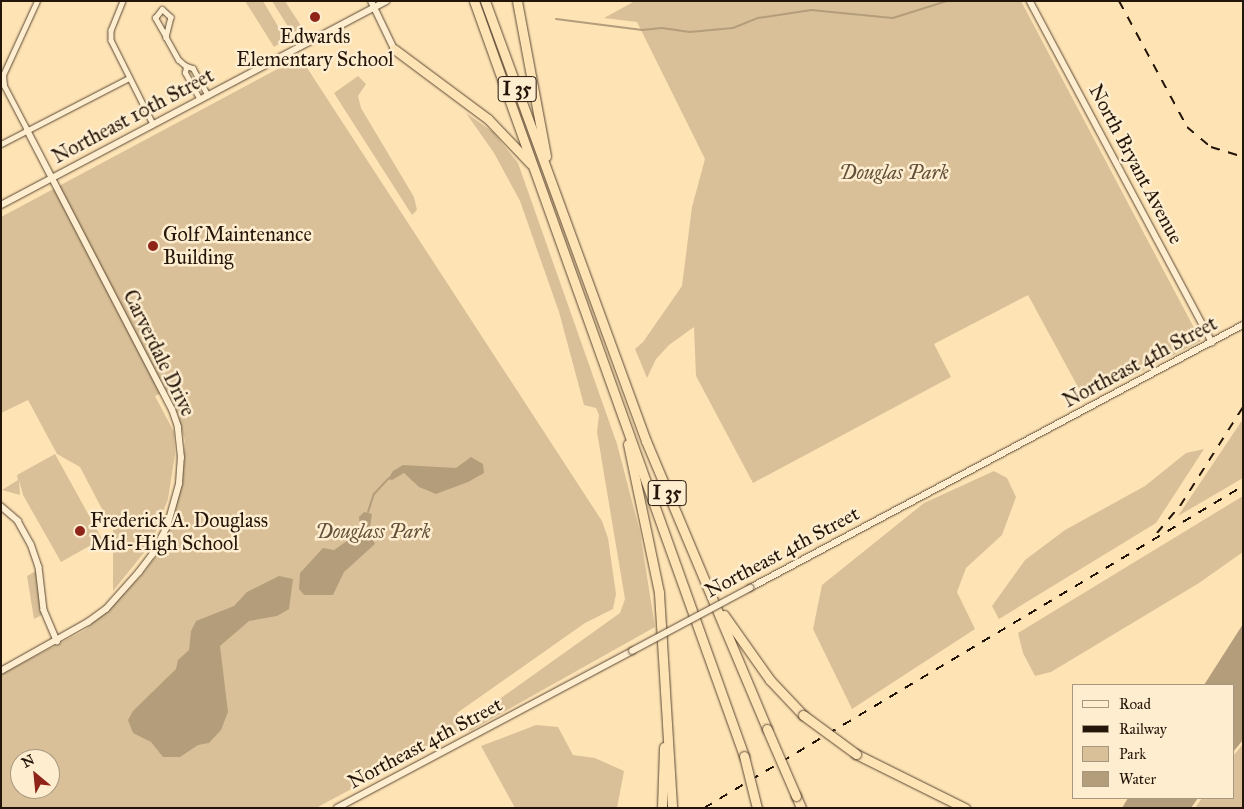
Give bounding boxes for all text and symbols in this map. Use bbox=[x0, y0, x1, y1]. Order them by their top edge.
marker: Edwards Elementary School bbox=[309, 11, 321, 23]
place label: Edwards Elementary School bbox=[236, 25, 394, 72]
street label: Northeast 10th Street bbox=[48, 63, 218, 169]
road number: I 35 bbox=[497, 72, 537, 106]
street label: North Bryant Avenue bbox=[1084, 80, 1188, 248]
park label: Douglas Park bbox=[839, 160, 949, 184]
place label: Golf Maintenance Building bbox=[163, 223, 312, 270]
marker: Golf Maintenance Building bbox=[147, 240, 159, 252]
street label: Carverdale Drive bbox=[118, 286, 200, 420]
street label: Northeast 4th Street bbox=[1059, 311, 1221, 413]
road number: I 35 bbox=[647, 476, 687, 509]
street label: Northeast 4th Street bbox=[701, 501, 863, 603]
place label: Frederick A. Douglass Mid-High School bbox=[90, 508, 268, 555]
park label: Douglass Park bbox=[315, 519, 431, 543]
marker: Frederick A. Douglass Mid-High School bbox=[74, 525, 86, 537]
legend bbox=[1072, 684, 1234, 799]
street label: Northeast 4th Street bbox=[344, 692, 506, 794]
text: Road bbox=[1119, 695, 1151, 713]
text: Railway bbox=[1119, 720, 1167, 738]
text: Park bbox=[1119, 745, 1146, 763]
north arrow bbox=[10, 749, 60, 799]
text: N bbox=[19, 751, 37, 771]
text: Water bbox=[1119, 770, 1156, 788]

